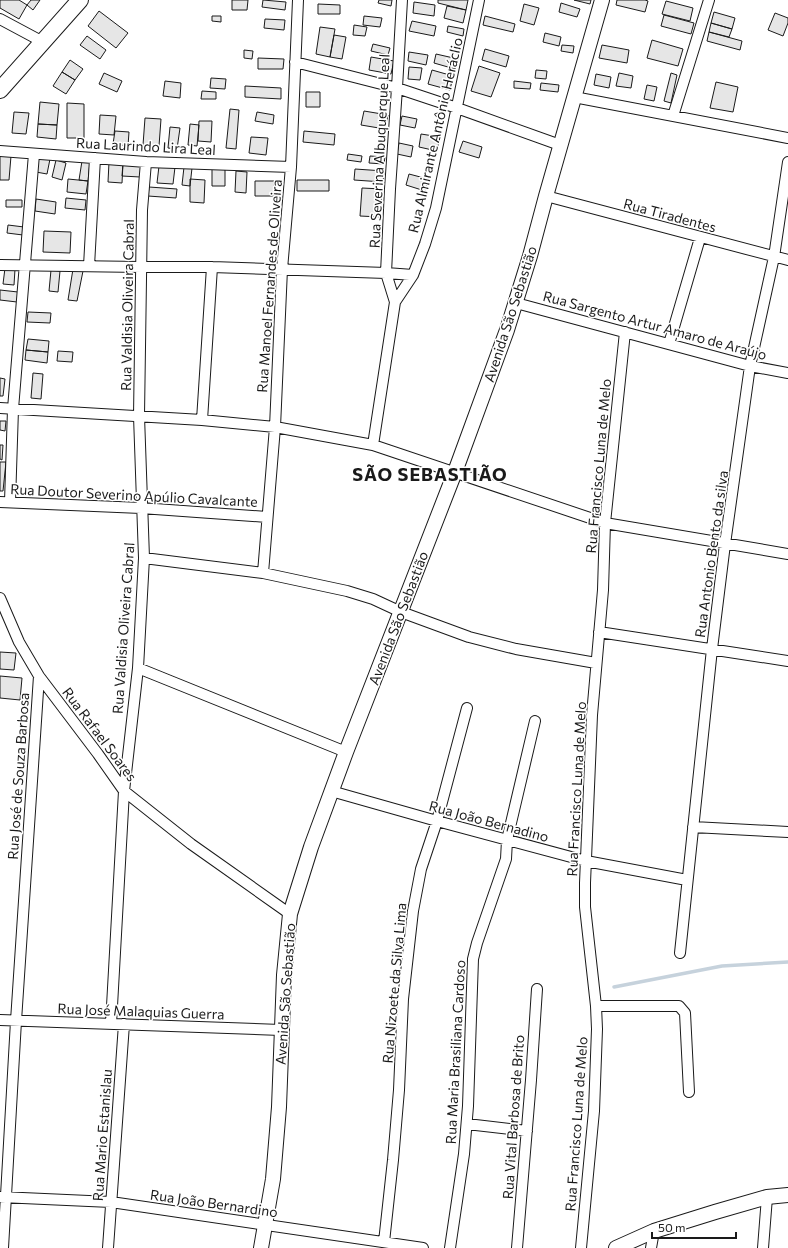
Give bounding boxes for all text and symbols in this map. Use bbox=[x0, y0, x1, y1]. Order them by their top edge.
street label: Rua Almirante Antônio Heráclio bbox=[404, 36, 466, 234]
street label: Rua Severina Albuquerque Leal bbox=[365, 53, 393, 249]
street label: Rua Laurindo Lira Leal bbox=[76, 134, 216, 158]
street label: Rua Manoel Fernandes de Oliveira bbox=[253, 179, 285, 393]
street label: Rua Tiradentes bbox=[622, 194, 718, 236]
street label: Rua Valdisia Oliveira Cabral bbox=[117, 219, 137, 391]
street label: Avenida São Sebastião bbox=[480, 244, 540, 384]
street label: Rua Sargento Artur Amaro de Araújo bbox=[541, 287, 769, 363]
street label: Rua Francisco Luna de Melo bbox=[582, 378, 614, 554]
district label: SÃO SEBASTIÃO bbox=[352, 463, 508, 485]
street label: Rua Antonio Bento da silva bbox=[691, 469, 731, 639]
street label: Rua Doutor Severino Apúlio Cavalcante bbox=[10, 480, 258, 510]
street label: Rua Valdisia Oliveira Cabral bbox=[109, 542, 137, 714]
street label: Avenida São Sebastião bbox=[365, 549, 431, 687]
street label: Rua Rafael Soares bbox=[59, 684, 141, 784]
street label: Rua José de Souza Barbosa bbox=[4, 692, 32, 860]
street label: Rua Francisco Luna de Melo bbox=[563, 701, 589, 877]
street label: Rua João Bernadino bbox=[427, 797, 551, 845]
street label: Rua Nizoete da Silva Lima bbox=[379, 902, 409, 1064]
street label: Avenida São Sebastião bbox=[272, 922, 298, 1066]
street label: Rua Maria Brasiliana Cardoso bbox=[442, 959, 468, 1145]
street label: Rua José Malaquias Guerra bbox=[57, 1000, 225, 1022]
street label: Rua Vital Barbosa de Brito bbox=[499, 1034, 527, 1200]
street label: Rua Francisco Luna de Melo bbox=[561, 1036, 591, 1212]
street label: Rua Mario Estanislau bbox=[89, 1068, 115, 1202]
street label: Rua João Bernardino bbox=[149, 1186, 279, 1220]
scale bar bbox=[652, 1214, 736, 1240]
text: 50 m bbox=[658, 1220, 686, 1234]

